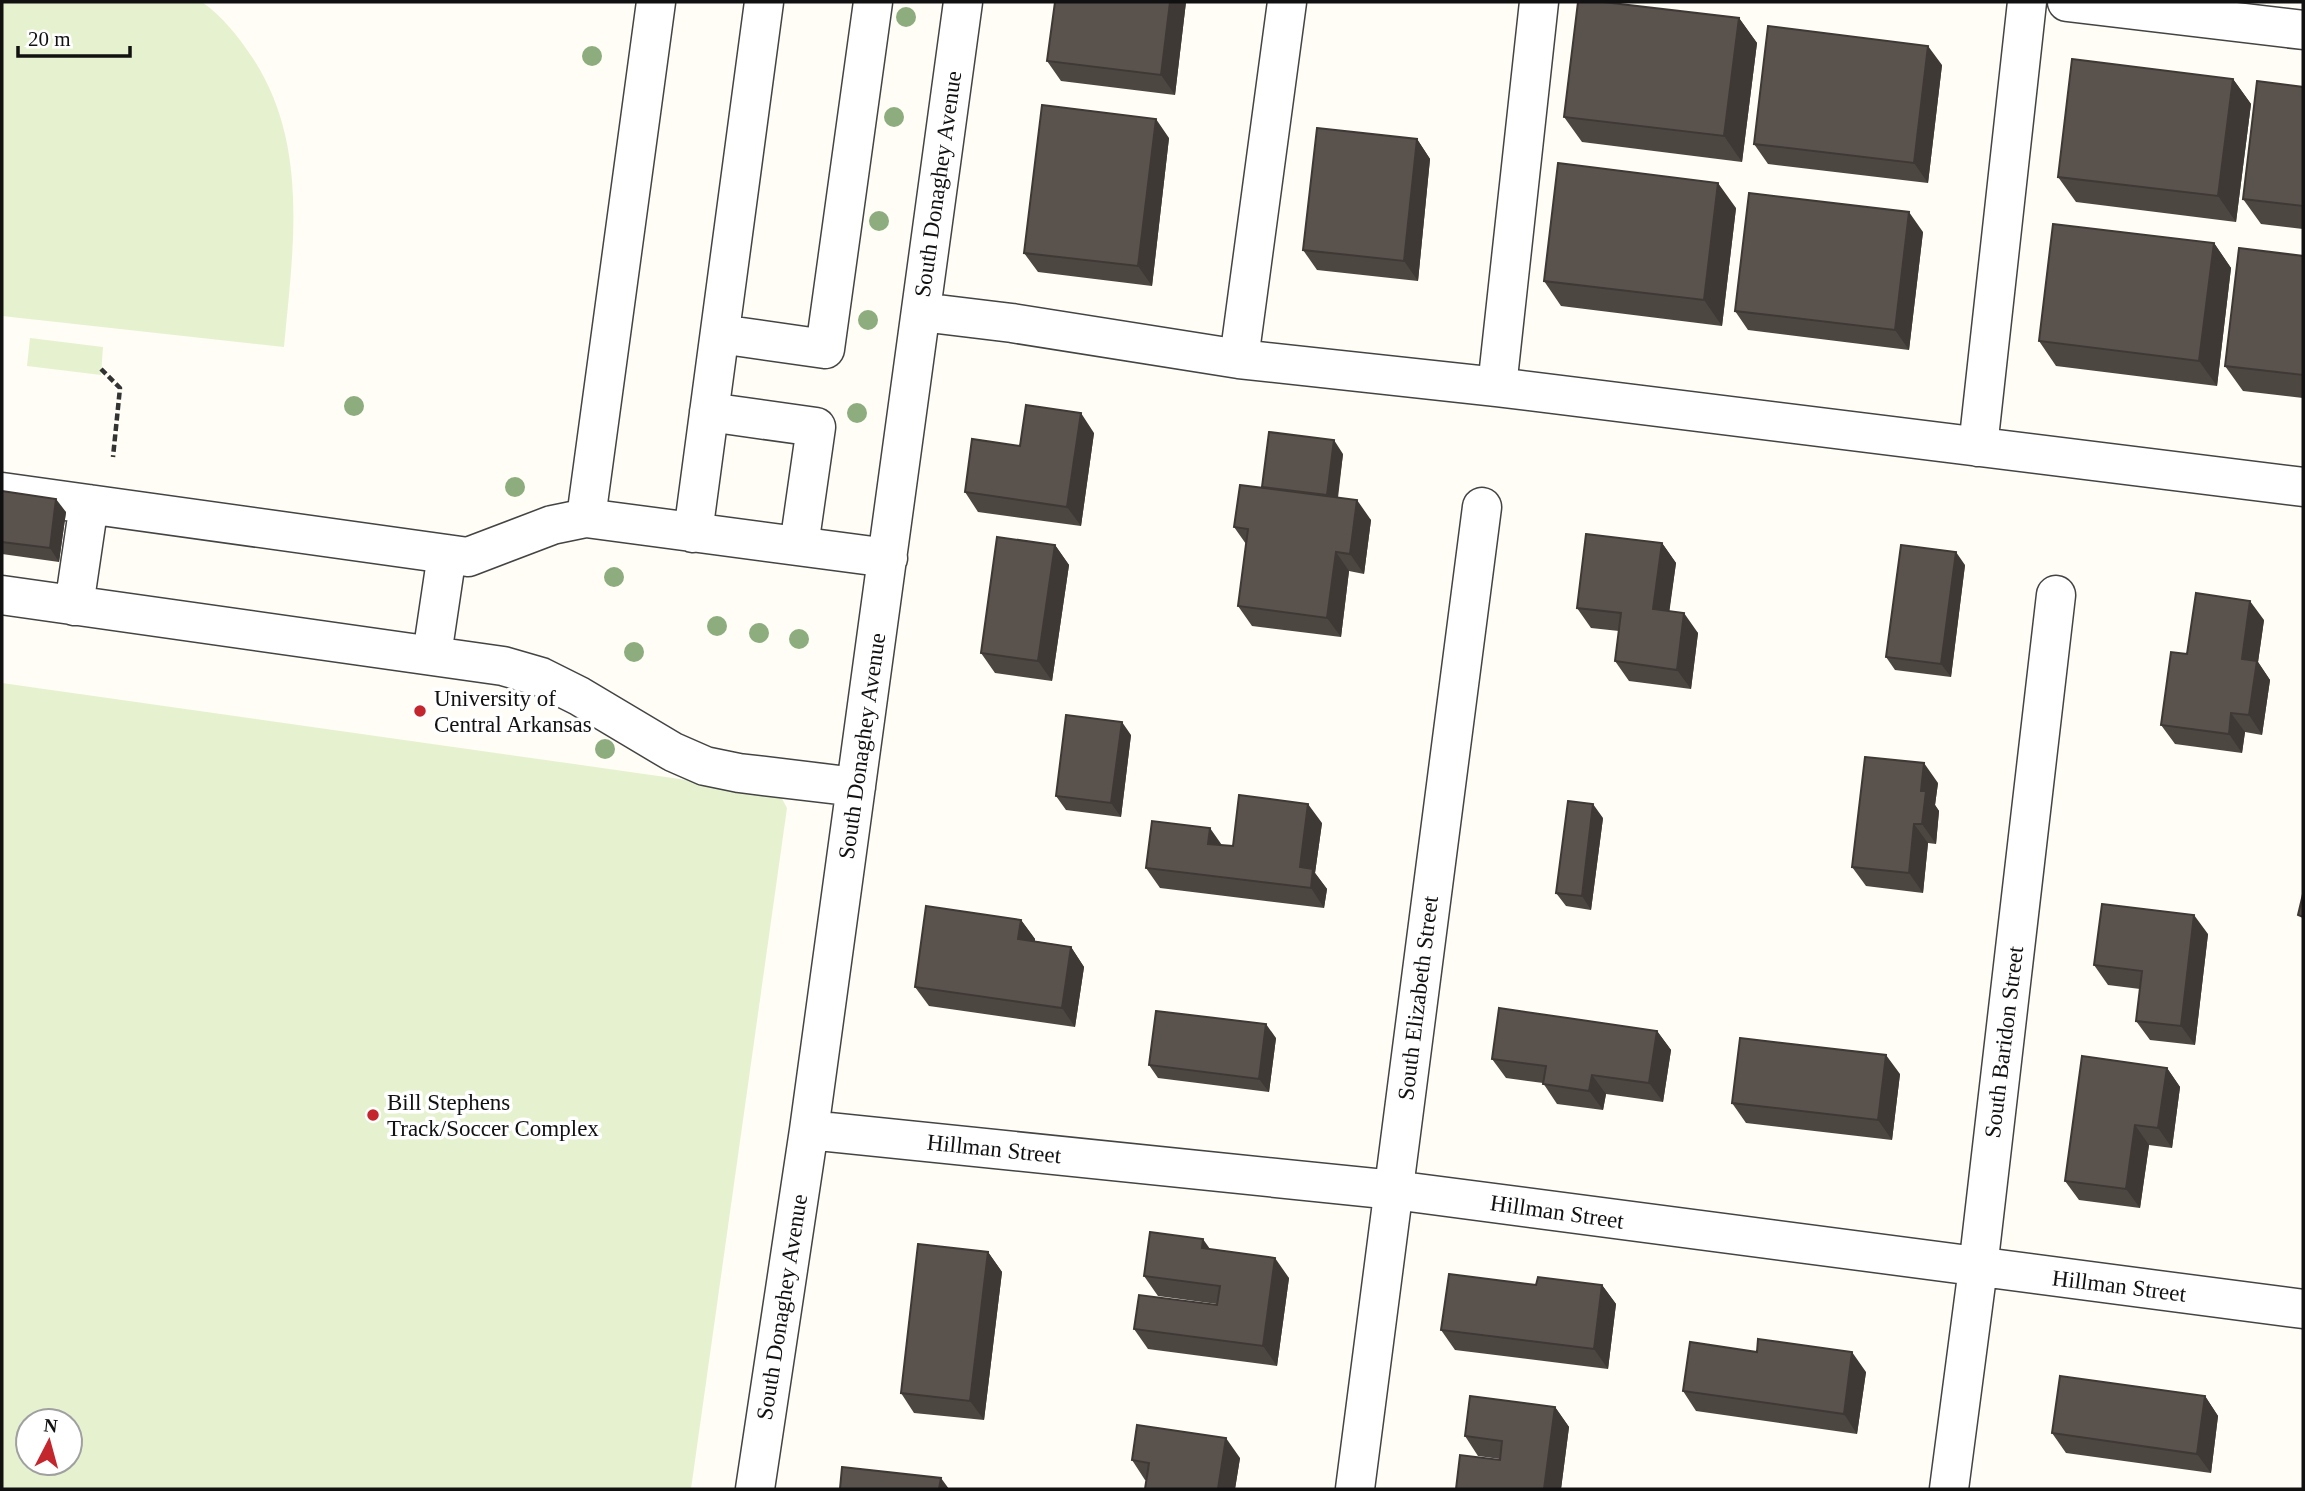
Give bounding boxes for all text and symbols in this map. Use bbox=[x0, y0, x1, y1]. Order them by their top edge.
scale bar bbox=[18, 14, 130, 58]
text: 20 m bbox=[28, 27, 71, 51]
street label: South Donaghey Avenue bbox=[910, 69, 966, 299]
street label: South Donaghey Avenue bbox=[834, 631, 890, 861]
place label: University of Central Arkansas bbox=[434, 686, 592, 737]
marker: University of Central Arkansas bbox=[412, 703, 428, 719]
street label: South Elizabeth Street bbox=[1393, 894, 1443, 1102]
street label: South Baridon Street bbox=[1980, 944, 2028, 1139]
place label: Bill Stephens Track/Soccer Complex bbox=[387, 1090, 599, 1141]
marker: Bill Stephens Track/Soccer Complex bbox=[365, 1107, 381, 1123]
street label: Hillman Street bbox=[926, 1130, 1063, 1169]
street label: Hillman Street bbox=[1489, 1190, 1626, 1234]
street label: South Donaghey Avenue bbox=[752, 1192, 812, 1422]
street label: Hillman Street bbox=[2051, 1265, 2188, 1307]
north arrow bbox=[14, 1407, 84, 1477]
text: N bbox=[43, 1414, 59, 1437]

